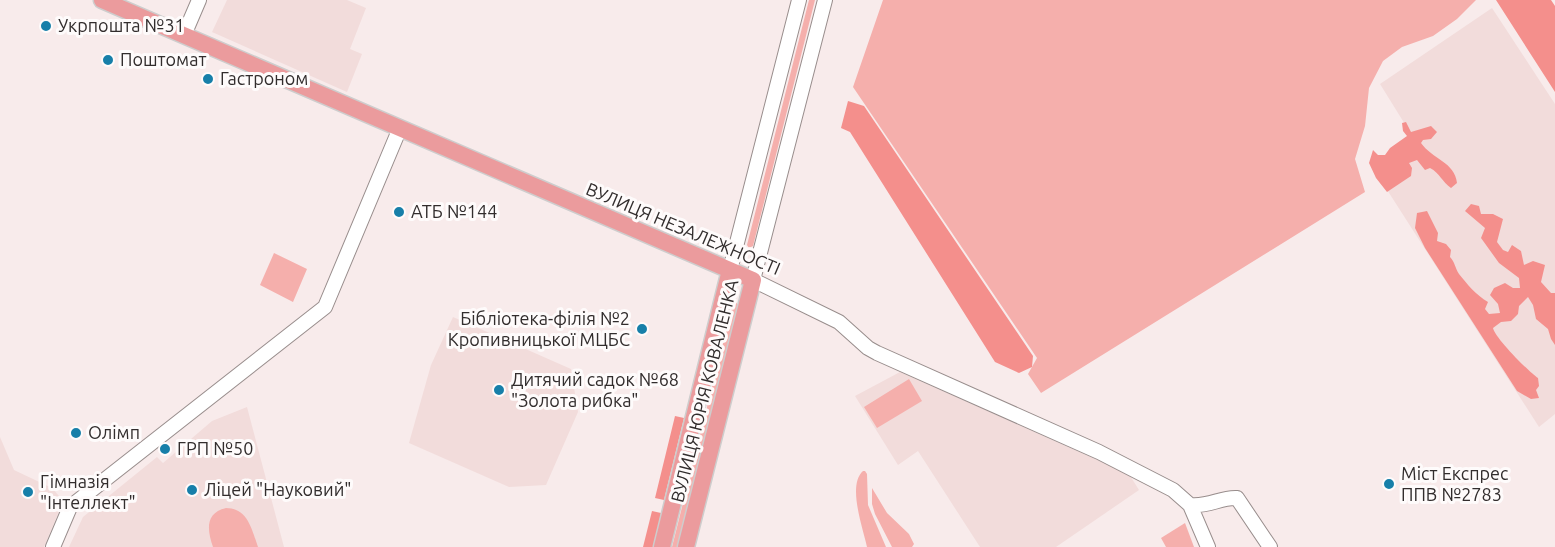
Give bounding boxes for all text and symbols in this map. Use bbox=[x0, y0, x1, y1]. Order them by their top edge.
place label: Укрпошта №31 bbox=[58, 15, 185, 35]
marker: Укрпошта №31 bbox=[39, 19, 53, 33]
place label: Поштомат bbox=[120, 49, 206, 69]
marker: Поштомат bbox=[101, 53, 115, 67]
place label: Гастроном bbox=[220, 68, 308, 88]
marker: Гастроном bbox=[201, 72, 215, 86]
street label: ВУЛИЦЯ НЕЗАЛЕЖНОСТІ bbox=[583, 178, 784, 278]
place label: АТБ №144 bbox=[411, 201, 497, 221]
marker: АТБ №144 bbox=[392, 205, 406, 219]
street label: ВУЛИЦЯ ЮРІЯ КОВАЛЕНКА bbox=[667, 277, 742, 504]
place label: Бібліотека-філія №2 Кропивницької МЦБС bbox=[448, 308, 630, 349]
marker: Бібліотека-філія №2 Кропивницької МЦБС bbox=[635, 322, 649, 336]
place label: Дитячий садок №68 "Золота рибка" bbox=[511, 369, 679, 410]
marker: Дитячий садок №68 "Золота рибка" bbox=[492, 383, 506, 397]
place label: Олімп bbox=[88, 422, 140, 442]
marker: Олімп bbox=[69, 426, 83, 440]
place label: ГРП №50 bbox=[177, 438, 253, 458]
marker: ГРП №50 bbox=[158, 442, 172, 456]
place label: Міст Експрес ППВ №2783 bbox=[1401, 463, 1508, 504]
place label: Гімназія "Інтеллект" bbox=[40, 471, 136, 512]
marker: Міст Експрес ППВ №2783 bbox=[1382, 477, 1396, 491]
place label: Ліцей "Науковий" bbox=[204, 479, 352, 499]
marker: Ліцей "Науковий" bbox=[185, 483, 199, 497]
marker: Гімназія "Інтеллект" bbox=[21, 485, 35, 499]

